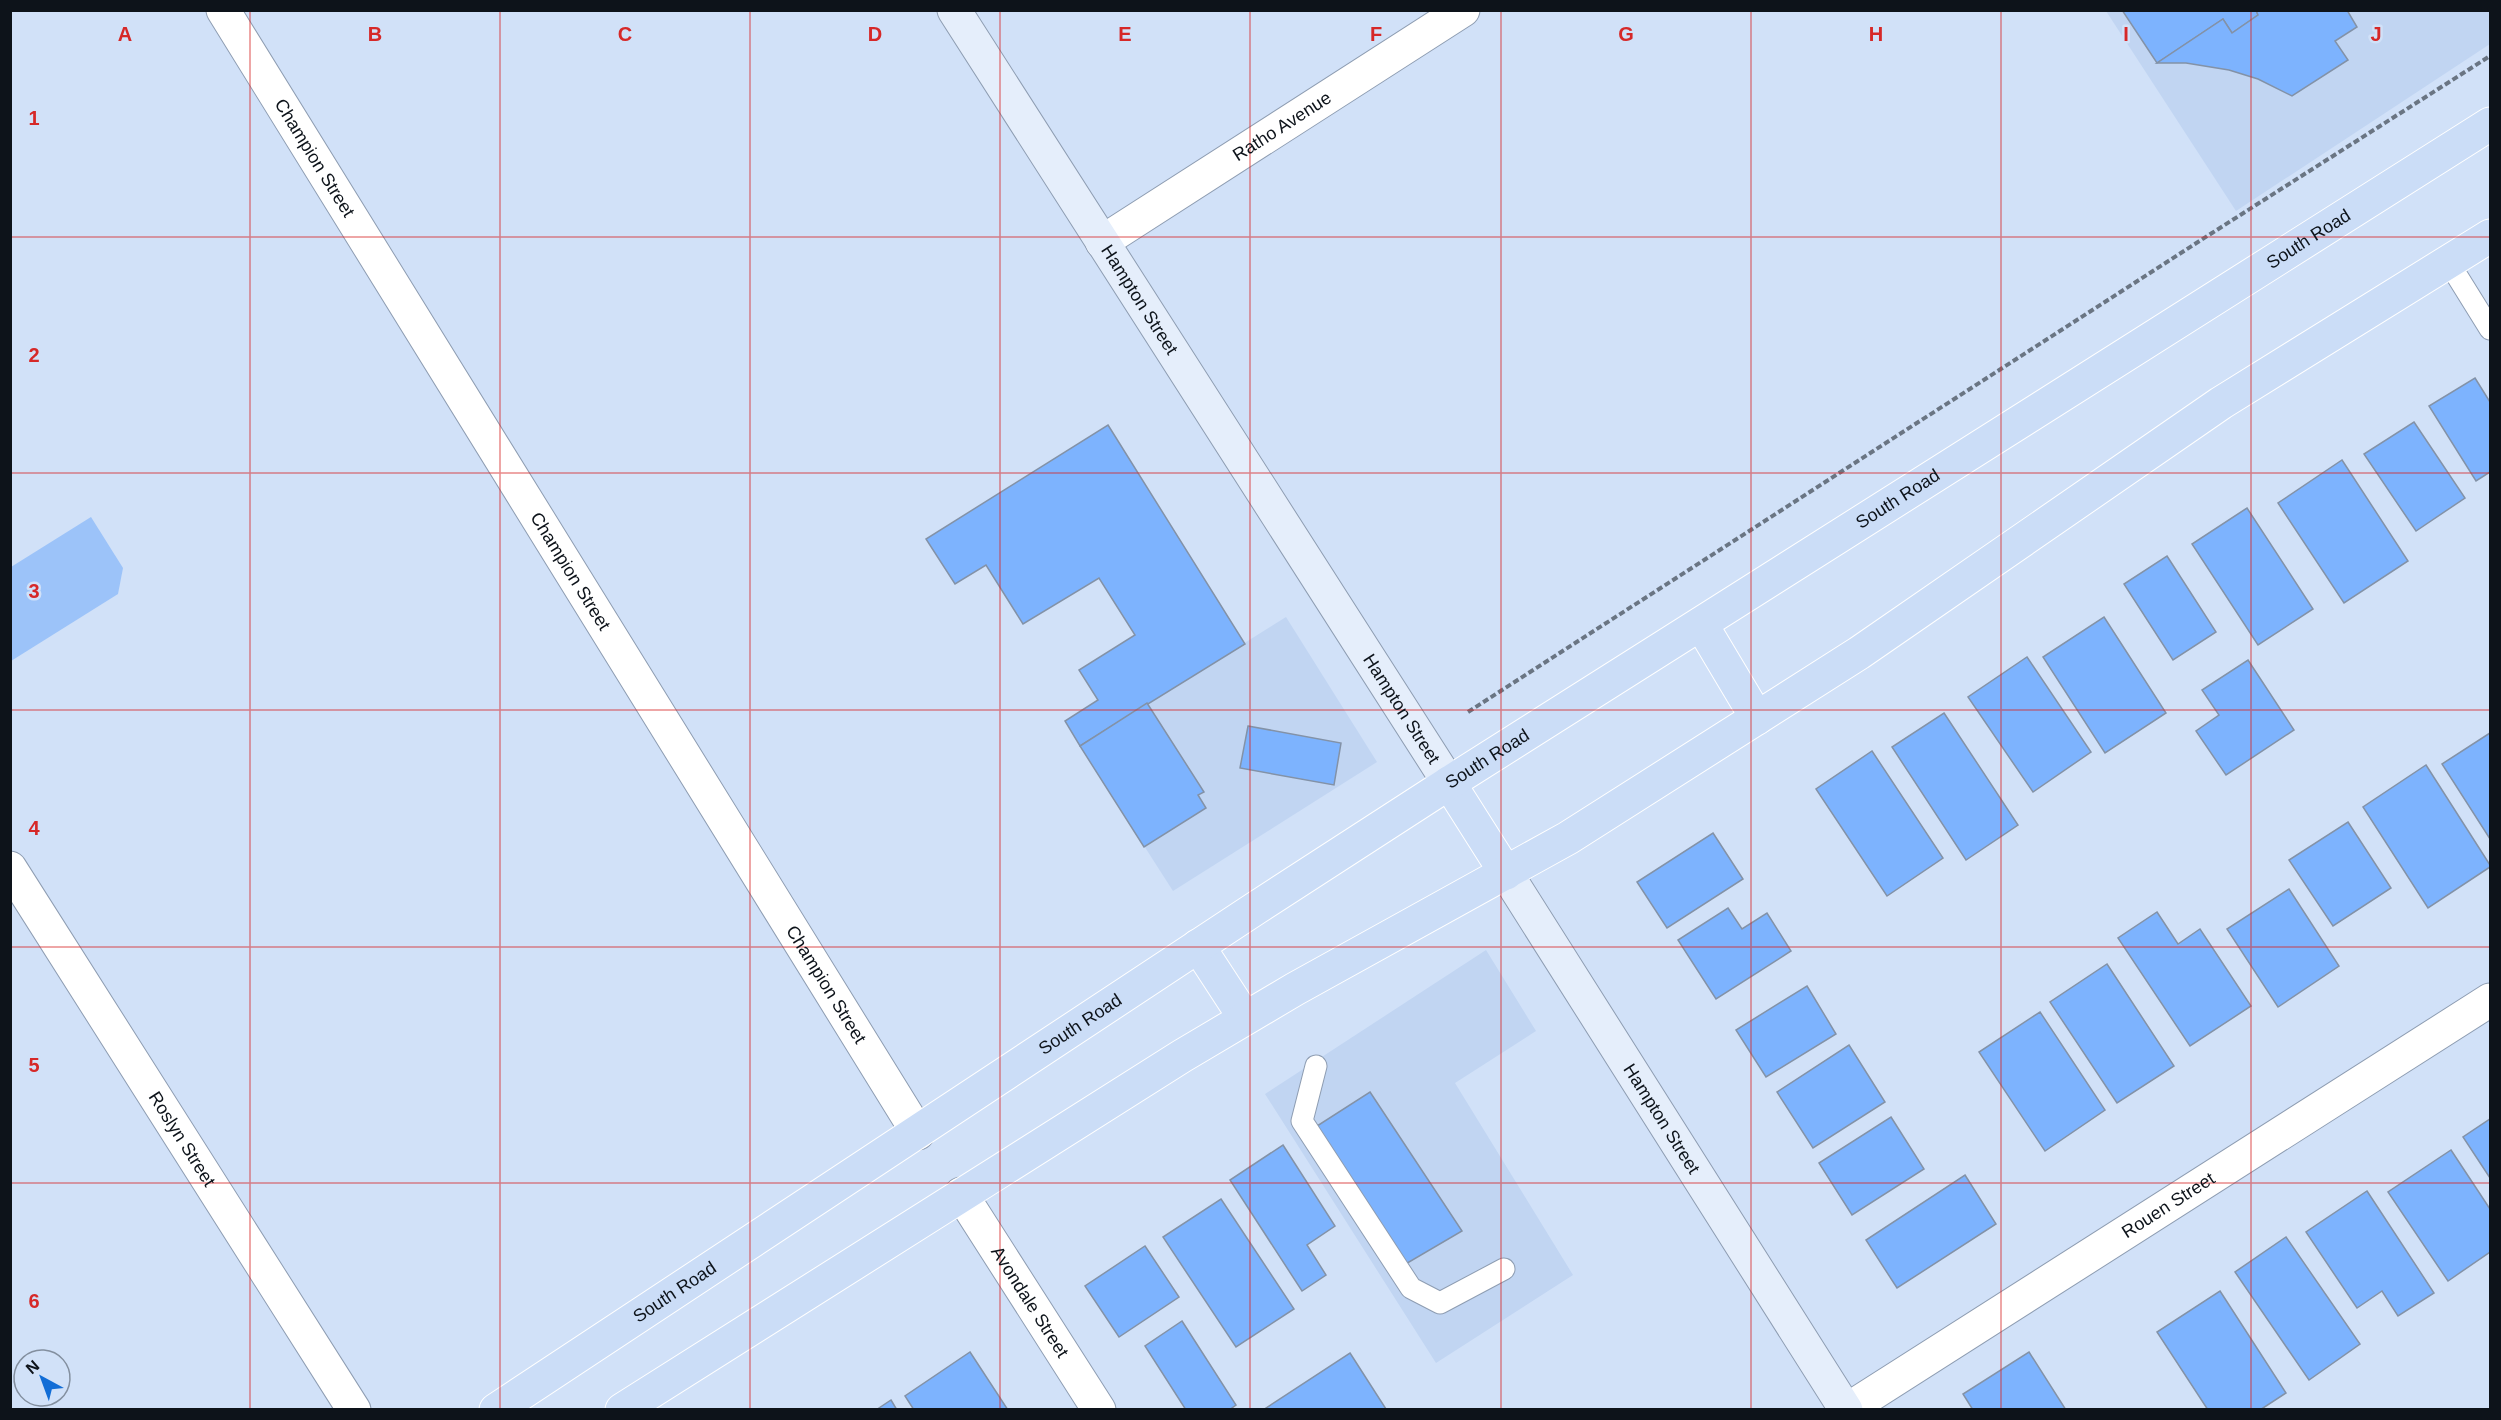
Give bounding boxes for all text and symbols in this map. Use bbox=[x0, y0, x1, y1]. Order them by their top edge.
text: A bbox=[118, 23, 132, 45]
text: B bbox=[368, 23, 382, 45]
text: C bbox=[618, 23, 632, 45]
text: D bbox=[868, 23, 882, 45]
text: E bbox=[1118, 23, 1132, 45]
text: F bbox=[1370, 23, 1382, 45]
text: G bbox=[1618, 23, 1634, 45]
text: H bbox=[1869, 23, 1883, 45]
text: I bbox=[2123, 23, 2129, 45]
text: J bbox=[2370, 23, 2382, 45]
street label: Ratho Avenue bbox=[1229, 87, 1335, 165]
street label: Champion Street bbox=[270, 95, 359, 221]
text: 1 bbox=[28, 107, 40, 129]
street label: South Road bbox=[2263, 205, 2354, 273]
street label: Hampton Street bbox=[1097, 241, 1182, 358]
text: 2 bbox=[28, 344, 40, 366]
street label: South Road bbox=[1852, 465, 1943, 533]
street label: Champion Street bbox=[526, 508, 614, 634]
text: 3 bbox=[28, 580, 40, 602]
street label: Hampton Street bbox=[1359, 650, 1444, 767]
street label: South Road bbox=[1442, 725, 1533, 793]
text: 4 bbox=[28, 817, 40, 839]
street label: Champion Street bbox=[782, 922, 870, 1047]
street label: South Road bbox=[1035, 990, 1125, 1059]
text: 5 bbox=[28, 1054, 40, 1076]
street label: Hampton Street bbox=[1619, 1060, 1704, 1178]
street label: Roslyn Street bbox=[145, 1088, 219, 1190]
street label: Rouen Street bbox=[2118, 1168, 2218, 1242]
street label: Avondale Street bbox=[987, 1243, 1073, 1361]
street label: South Road bbox=[629, 1257, 720, 1327]
text: 6 bbox=[28, 1290, 40, 1312]
north arrow bbox=[12, 1348, 72, 1408]
text: N bbox=[23, 1357, 42, 1377]

